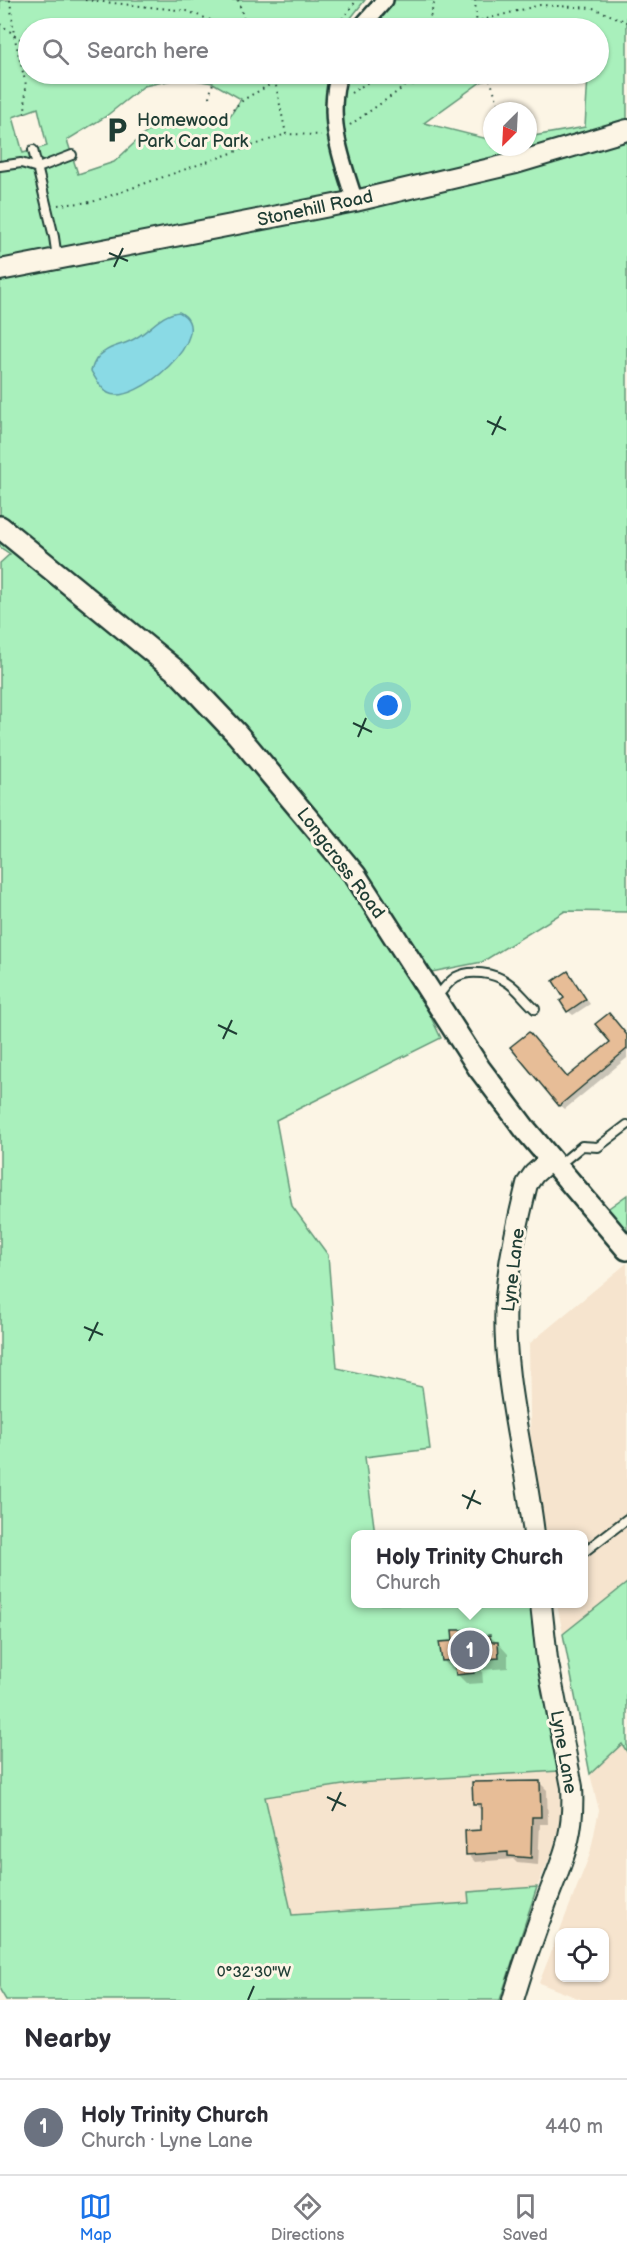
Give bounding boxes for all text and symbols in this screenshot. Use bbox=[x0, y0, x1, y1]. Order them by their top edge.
search box bbox=[18, 18, 609, 84]
icon: search bbox=[39, 35, 72, 68]
text: Search here bbox=[87, 38, 209, 65]
north arrow bbox=[483, 102, 537, 156]
place label: Homewood Park Car Park bbox=[137, 110, 249, 152]
parking icon: Homewood Park Car Park bbox=[102, 115, 132, 145]
street label: Stonehill Road bbox=[255, 186, 375, 231]
your location bbox=[373, 691, 402, 720]
street label: Longcross Road bbox=[292, 804, 389, 923]
street label: Lyne Lane bbox=[498, 1227, 529, 1313]
popup bbox=[351, 1530, 588, 1608]
text: Holy Trinity Church bbox=[376, 1544, 563, 1571]
text: Church bbox=[376, 1571, 441, 1595]
pin: 1 bbox=[450, 1628, 490, 1672]
street label: Lyne Lane bbox=[546, 1709, 581, 1796]
map controls bbox=[555, 1928, 609, 1982]
button: locate bbox=[555, 1928, 609, 1982]
text: 0°32'30"W bbox=[217, 1963, 292, 1982]
text: Nearby bbox=[24, 2024, 111, 2055]
text: Holy Trinity Church bbox=[81, 2102, 269, 2129]
text: 1 bbox=[39, 2115, 48, 2139]
text: 440 m bbox=[545, 2115, 603, 2139]
text: Church · Lyne Lane bbox=[81, 2129, 253, 2153]
tab: Map bbox=[79, 2190, 112, 2245]
tab: Directions bbox=[271, 2190, 344, 2245]
tab: Saved bbox=[503, 2190, 548, 2245]

